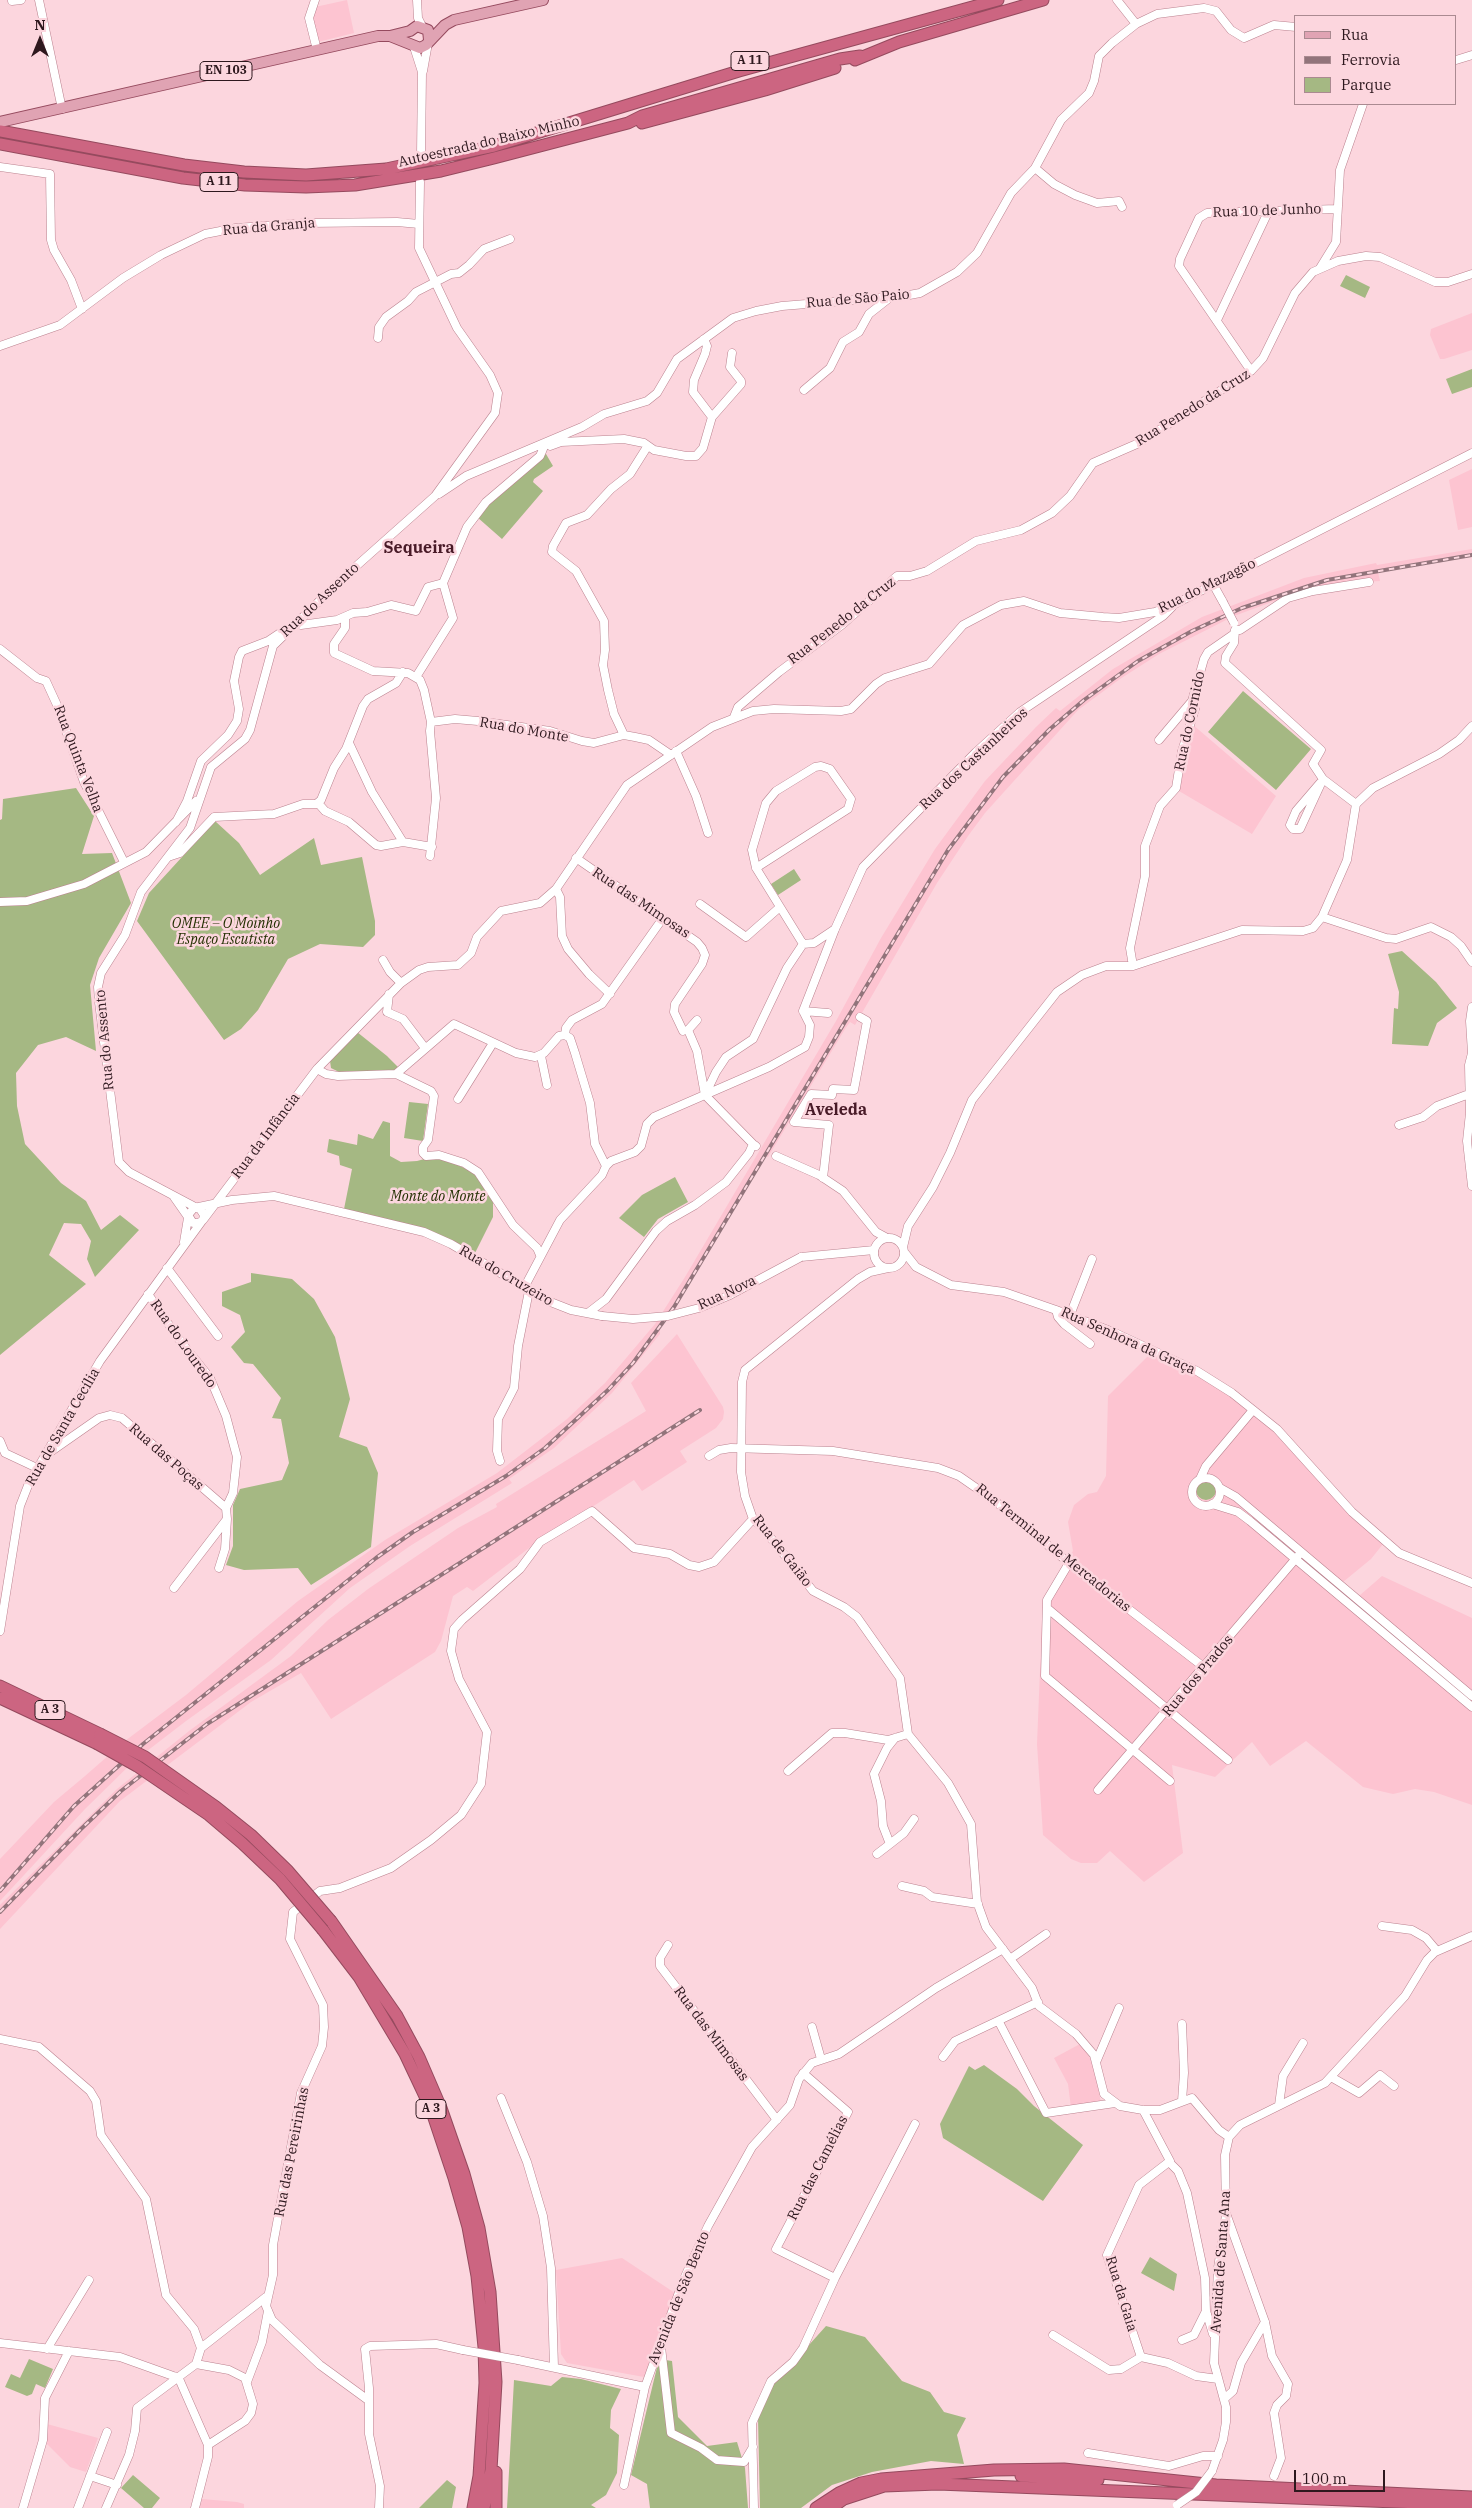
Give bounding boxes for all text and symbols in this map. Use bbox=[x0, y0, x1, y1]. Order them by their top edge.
north arrow bbox=[15, 15, 65, 65]
legend bbox=[1294, 15, 1457, 105]
text: N bbox=[34, 16, 46, 34]
text: Rua bbox=[1341, 25, 1368, 44]
text: Ferrovia bbox=[1341, 50, 1400, 69]
road number: A 11 bbox=[731, 51, 769, 70]
road number: EN 103 bbox=[200, 61, 252, 80]
text: Parque bbox=[1341, 75, 1391, 94]
street label: Autoestrada do Baixo Minho bbox=[397, 113, 581, 171]
road number: A 11 bbox=[200, 172, 238, 192]
street label: Rua 10 de Junho bbox=[1212, 201, 1322, 221]
street label: Rua da Granja bbox=[222, 215, 316, 239]
street label: Rua de São Paio bbox=[806, 286, 910, 312]
street label: Rua Penedo da Cruz bbox=[1133, 366, 1253, 450]
district label: Sequeira bbox=[383, 538, 455, 558]
street label: Rua do Mazagão bbox=[1156, 555, 1258, 617]
street label: Rua do Assento bbox=[277, 559, 363, 641]
street label: Rua Penedo da Cruz bbox=[785, 574, 899, 668]
street label: Rua do Cornido bbox=[1171, 670, 1209, 772]
street label: Rua Quinta Velha bbox=[50, 703, 106, 815]
street label: Rua dos Castanheiros bbox=[916, 704, 1032, 814]
street label: Rua do Monte bbox=[478, 714, 570, 746]
street label: Rua das Mimosas bbox=[589, 864, 693, 942]
park label: OMEE – O Moinho Espaço Escutista bbox=[172, 916, 280, 949]
street label: Rua do Assento bbox=[92, 989, 118, 1091]
street label: Rua da Infância bbox=[228, 1090, 304, 1182]
district label: Aveleda bbox=[805, 1100, 867, 1120]
park label: Monte do Monte bbox=[391, 1189, 485, 1205]
street label: Rua do Cruzeiro bbox=[456, 1242, 556, 1310]
street label: Rua Nova bbox=[695, 1272, 759, 1314]
street label: Rua do Louredo bbox=[146, 1297, 220, 1391]
street label: Rua Senhora da Graça bbox=[1058, 1304, 1198, 1378]
street label: Rua de Santa Cecília bbox=[22, 1365, 104, 1489]
street label: Rua das Poças bbox=[125, 1420, 207, 1494]
street label: Rua Terminal de Mercadorias bbox=[972, 1480, 1134, 1616]
street label: Rua de Gaião bbox=[749, 1512, 815, 1590]
street label: Rua dos Prados bbox=[1159, 1632, 1237, 1720]
road number: A 3 bbox=[35, 1700, 65, 1720]
street label: Rua das Mimosas bbox=[670, 1983, 752, 2085]
street label: Rua das Pereirinhas bbox=[271, 2086, 313, 2218]
road number: A 3 bbox=[416, 2100, 446, 2118]
street label: Rua das Camélias bbox=[784, 2113, 852, 2223]
street label: Avenida de Santa Ana bbox=[1208, 2190, 1234, 2334]
street label: Avenida de São Bento bbox=[645, 2229, 713, 2367]
street label: Rua da Gaia bbox=[1102, 2254, 1140, 2334]
scale bar bbox=[1297, 2460, 1388, 2492]
text: 100 m bbox=[1302, 2469, 1347, 2488]

